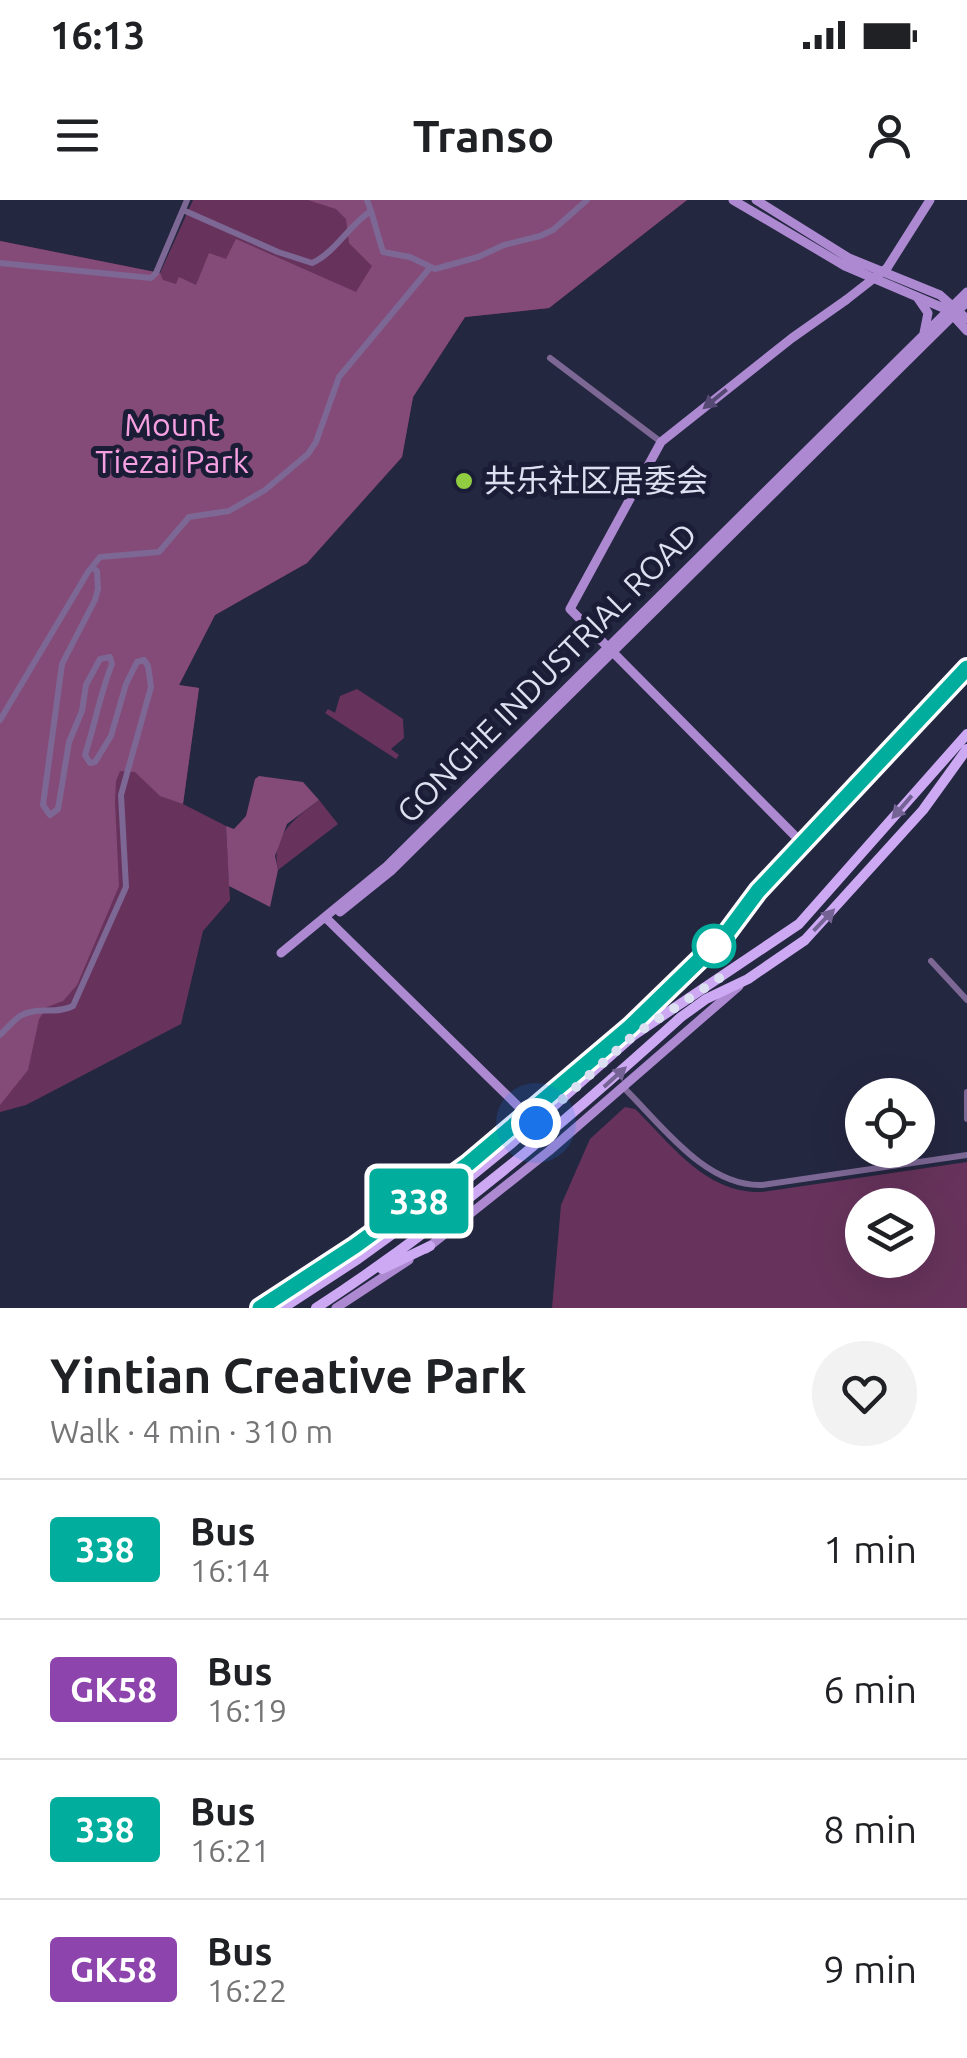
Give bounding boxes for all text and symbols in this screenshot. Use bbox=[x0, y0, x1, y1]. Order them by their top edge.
text: 16:13 bbox=[50, 14, 145, 56]
icon: menu bbox=[50, 108, 105, 163]
icon: person bbox=[862, 108, 917, 163]
text: Transo bbox=[413, 110, 554, 161]
one-way arrow bbox=[703, 388, 728, 409]
park label: Mount Tiezai Park bbox=[95, 406, 249, 479]
place label: 共乐社区居委会 bbox=[484, 462, 708, 498]
marker: 共乐社区居委会 bbox=[453, 470, 475, 492]
street label: GONGHE INDUSTRIAL ROAD bbox=[389, 515, 703, 829]
one-way arrow bbox=[892, 794, 914, 819]
one-way arrow bbox=[812, 908, 836, 932]
unlabelled marker bbox=[693, 925, 735, 967]
one-way arrow bbox=[602, 1066, 626, 1089]
map controls bbox=[845, 1078, 935, 1278]
button: locate bbox=[845, 1078, 935, 1168]
your location bbox=[511, 1098, 561, 1148]
line badge: 338 bbox=[362, 1168, 476, 1234]
text: 338 bbox=[389, 1181, 449, 1221]
button: layers bbox=[845, 1188, 935, 1278]
button: heart bbox=[812, 1341, 917, 1446]
text: Yintian Creative Park bbox=[50, 1348, 526, 1402]
text: Walk · 4 min · 310 m bbox=[50, 1413, 333, 1449]
text: Bus bbox=[190, 1510, 255, 1552]
text: 1 min bbox=[823, 1528, 917, 1570]
text: 338 bbox=[75, 1529, 135, 1569]
text: 16:14 bbox=[190, 1552, 270, 1588]
text: Bus bbox=[207, 1650, 272, 1692]
text: 6 min bbox=[823, 1668, 917, 1710]
text: GK58 bbox=[70, 1669, 157, 1709]
text: 16:19 bbox=[207, 1692, 287, 1728]
text: Bus bbox=[190, 1790, 255, 1832]
text: 8 min bbox=[823, 1808, 917, 1850]
text: 338 bbox=[75, 1809, 135, 1849]
text: 16:21 bbox=[190, 1832, 270, 1868]
text: Bus bbox=[207, 1930, 272, 1972]
text: 9 min bbox=[823, 1948, 917, 1990]
text: GK58 bbox=[70, 1949, 157, 1989]
text: 16:22 bbox=[207, 1972, 287, 2008]

